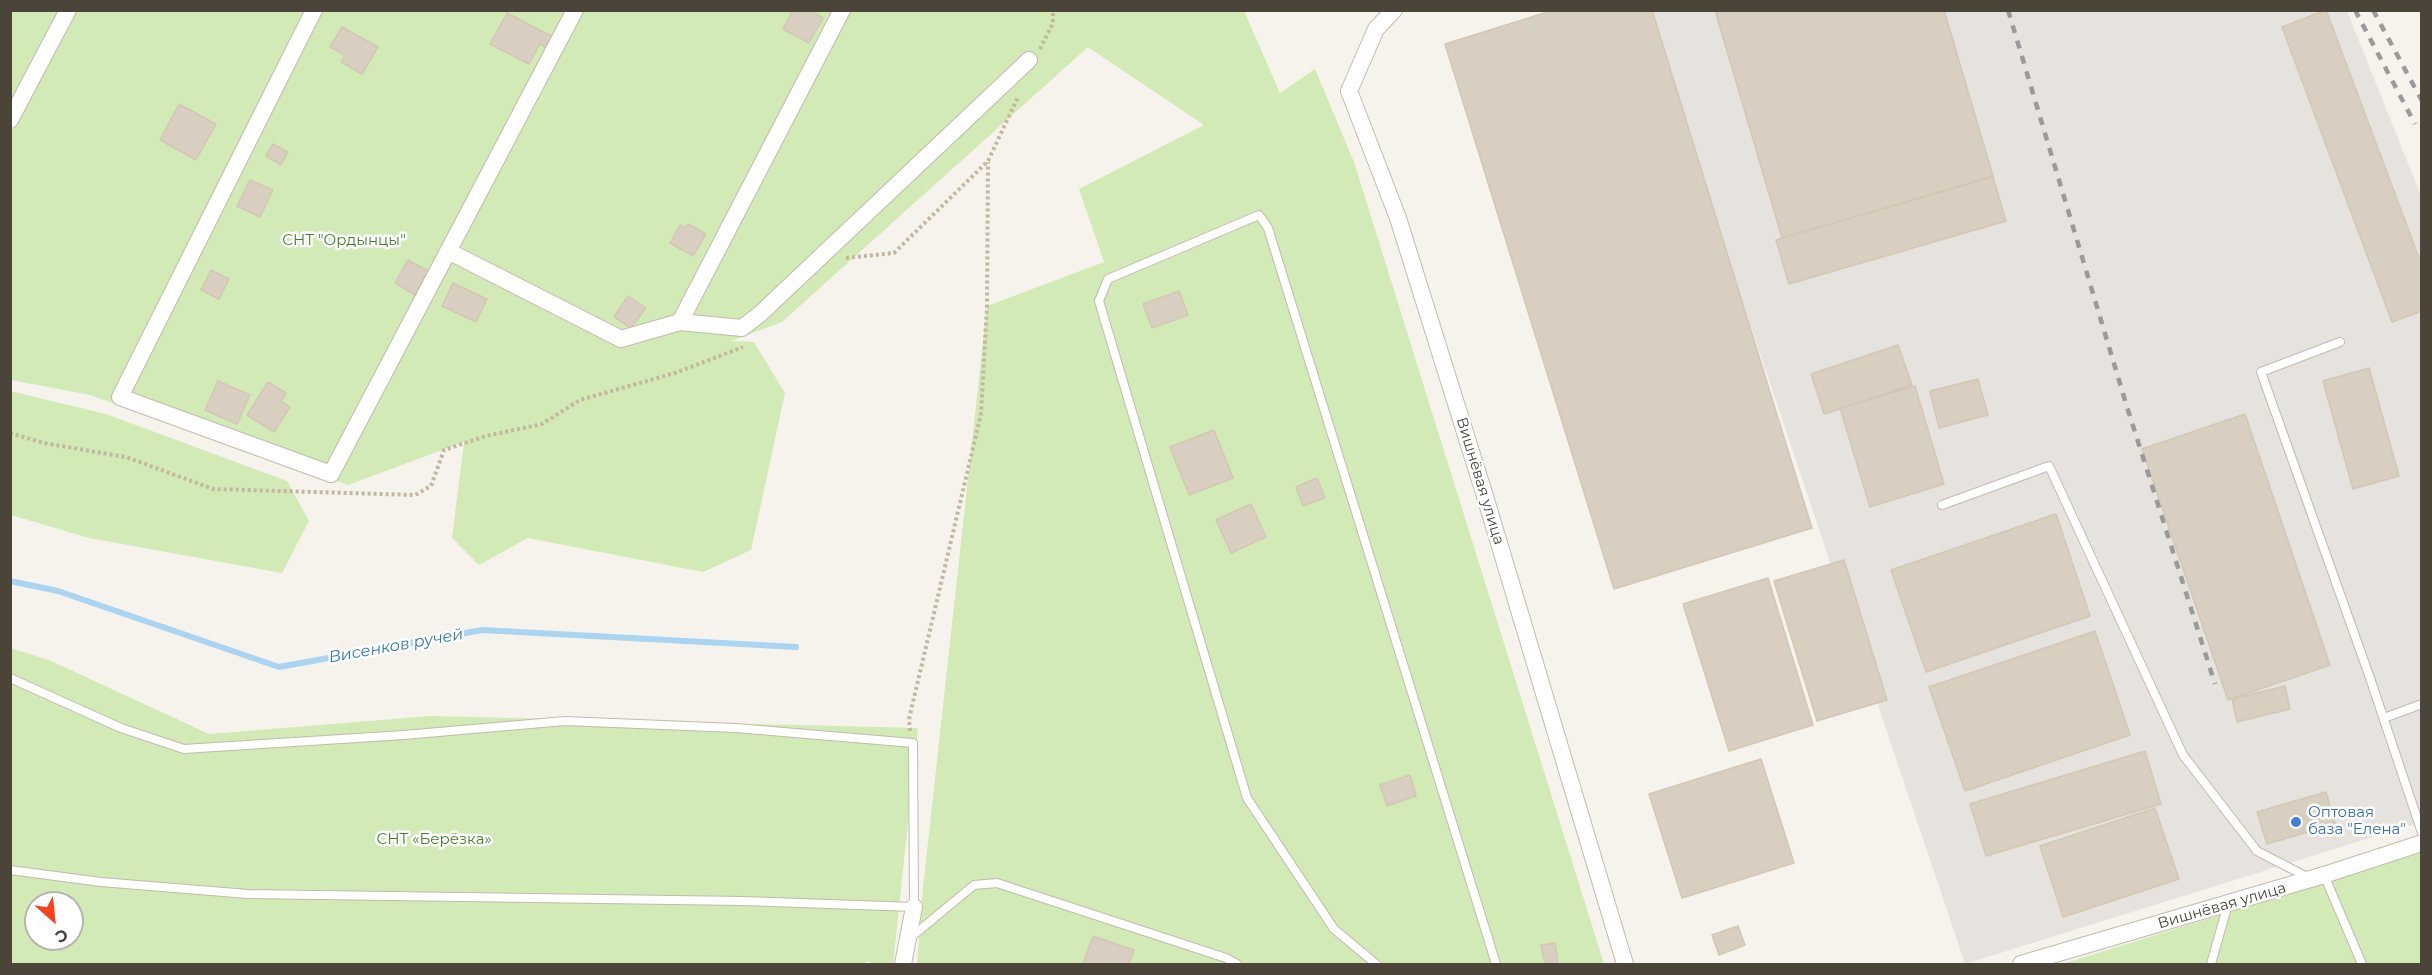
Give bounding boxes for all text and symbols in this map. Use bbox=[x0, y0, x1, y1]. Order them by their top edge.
park label: СНТ "Ордынцы" bbox=[282, 232, 406, 250]
street label: Вишнёвая улица bbox=[1452, 415, 1508, 547]
water label: Висенков ручей bbox=[327, 625, 465, 667]
place label: Оптовая база "Елена" bbox=[2308, 804, 2406, 839]
marker: Оптовая база "Елена" bbox=[2289, 815, 2303, 829]
park label: СНТ «Берёзка» bbox=[376, 831, 492, 849]
street label: Вишнёвая улица bbox=[2156, 879, 2288, 933]
north arrow bbox=[24, 891, 84, 951]
text: С bbox=[52, 925, 71, 947]

